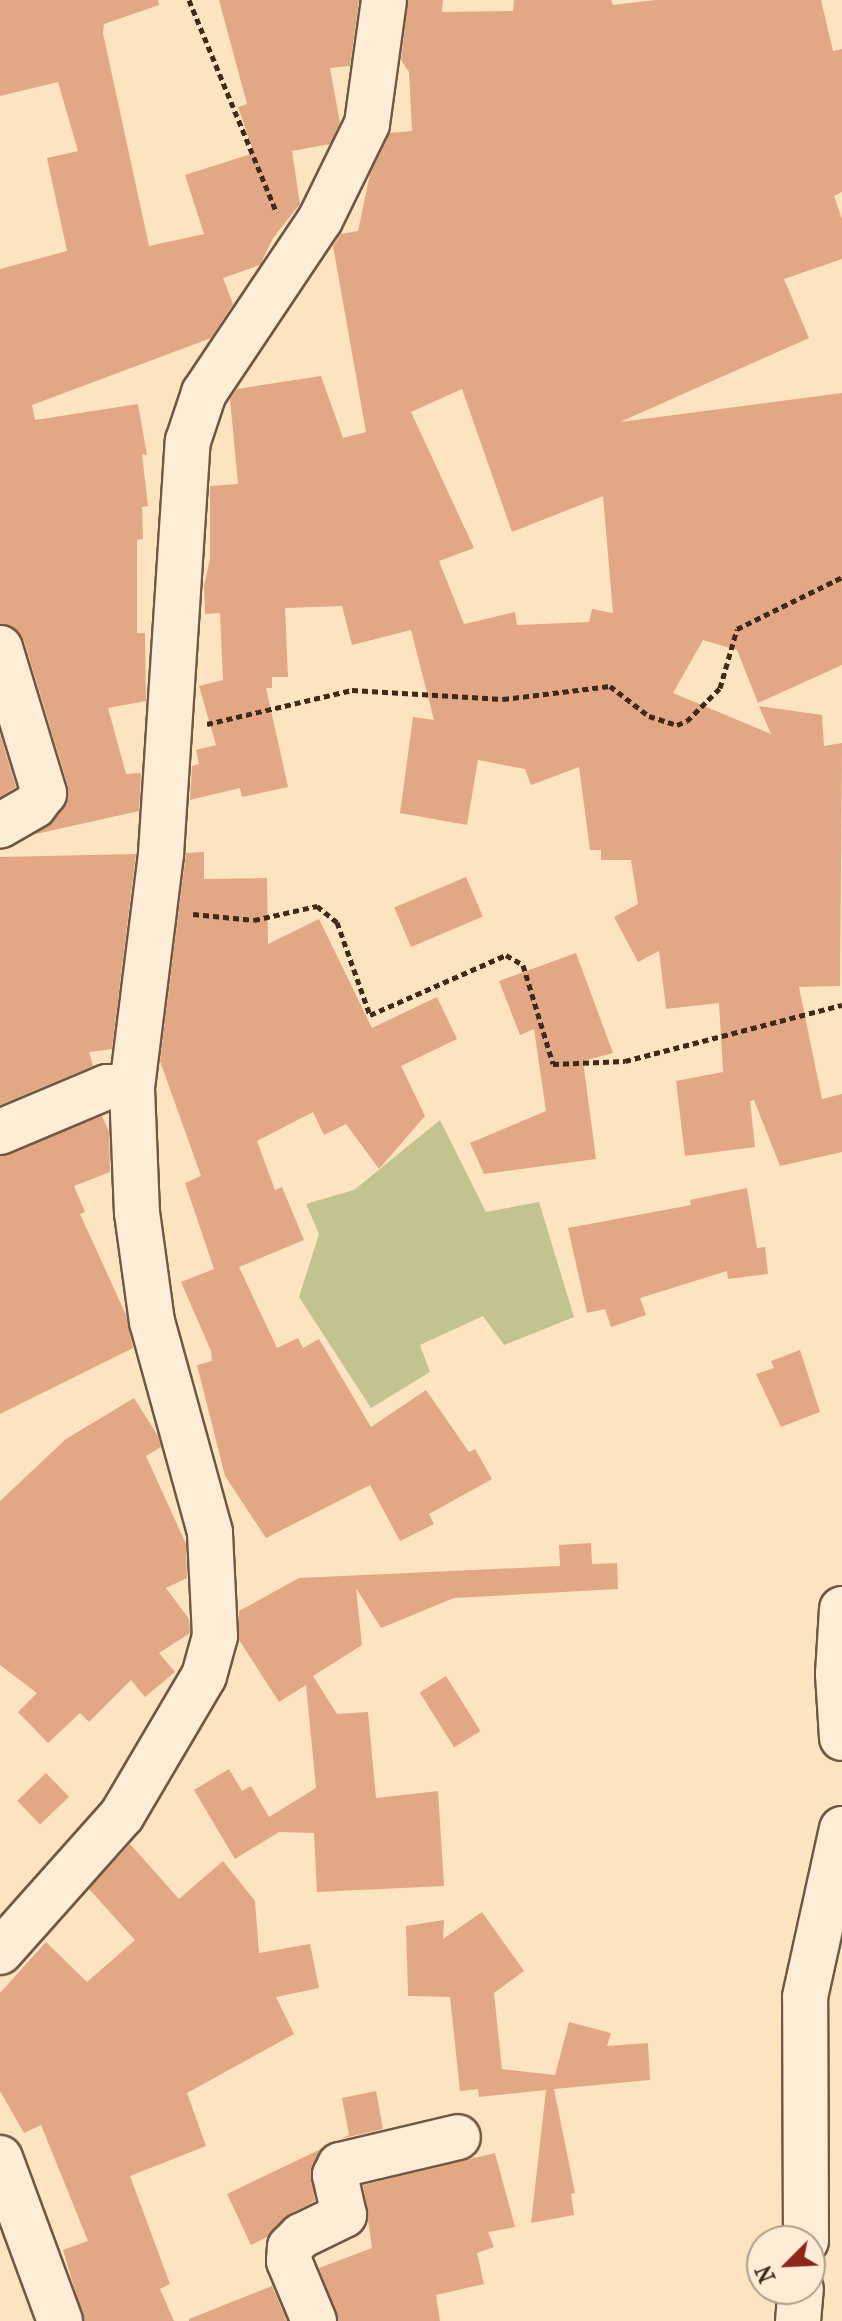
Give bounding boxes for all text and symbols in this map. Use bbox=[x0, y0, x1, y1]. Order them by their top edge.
north arrow bbox=[746, 2225, 826, 2305]
text: N bbox=[751, 2261, 781, 2287]

